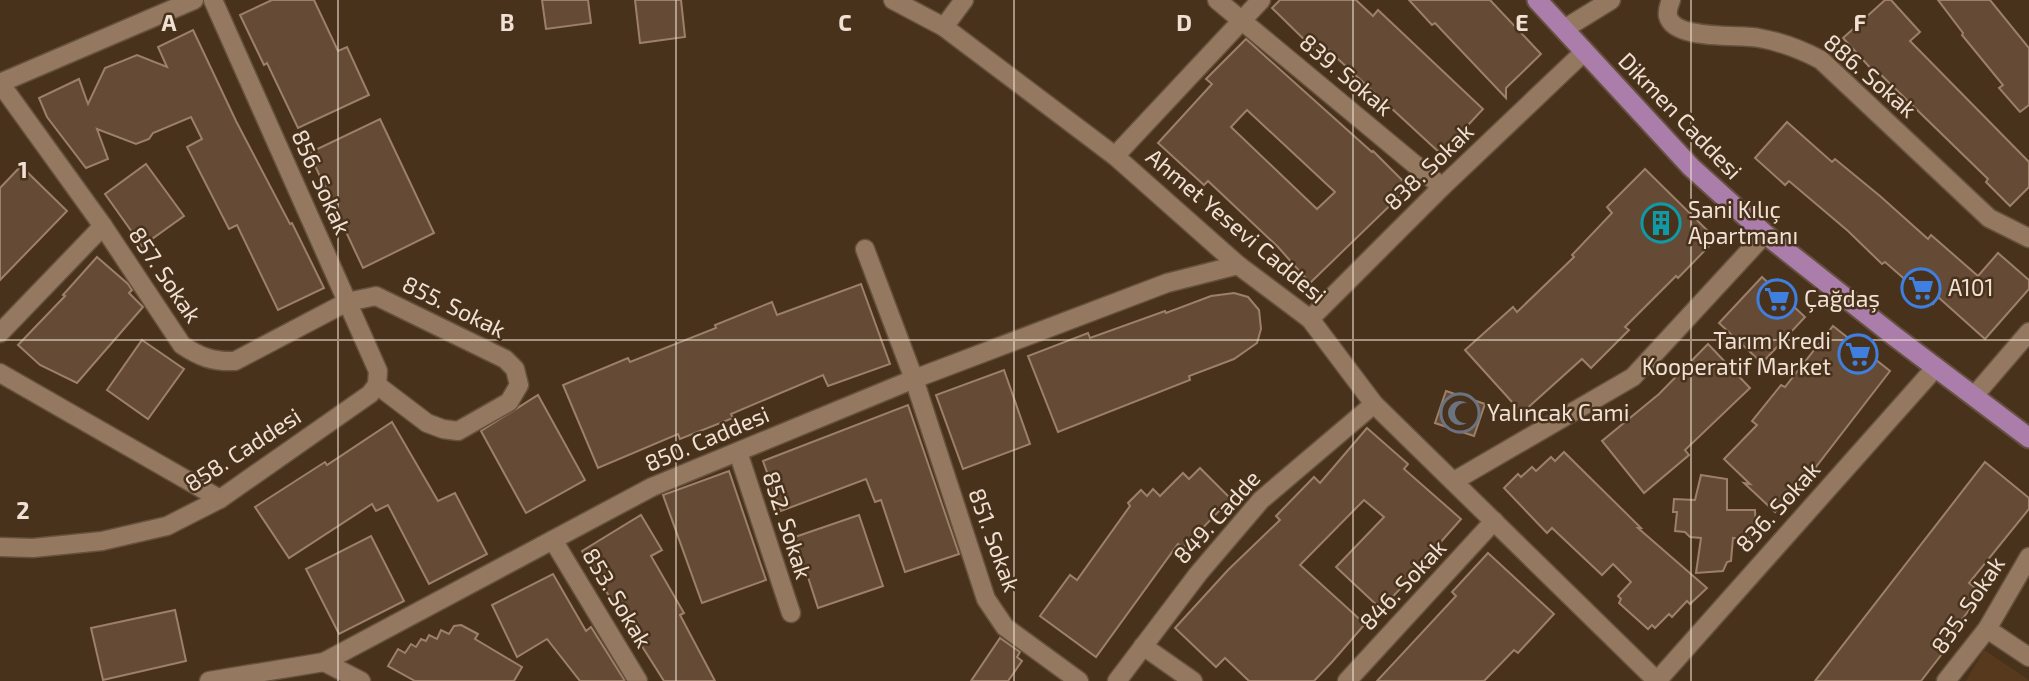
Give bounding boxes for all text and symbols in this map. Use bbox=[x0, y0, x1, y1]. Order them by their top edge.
text: A bbox=[161, 8, 177, 36]
text: B bbox=[500, 8, 514, 36]
text: C bbox=[838, 8, 852, 36]
text: D bbox=[1176, 8, 1192, 36]
text: E bbox=[1515, 8, 1529, 36]
text: F bbox=[1854, 8, 1867, 36]
street label: 839. Sokak bbox=[1295, 27, 1399, 121]
street label: 886. Sokak bbox=[1819, 27, 1923, 123]
street label: Dikmen Caddesi bbox=[1613, 46, 1748, 185]
street label: 838. Sokak bbox=[1378, 117, 1479, 216]
street label: 856. Sokak bbox=[286, 125, 358, 239]
street label: Ahmet Yesevi Caddesi bbox=[1141, 142, 1332, 309]
text: 1 bbox=[18, 155, 28, 183]
place label: Sani Kılıç Apartmanı bbox=[1688, 195, 1798, 249]
building icon: Sani Kılıç Apartmanı bbox=[1640, 202, 1682, 244]
street label: 857. Sokak bbox=[124, 221, 208, 328]
supermarket icon: A101 bbox=[1900, 267, 1942, 309]
street label: 855. Sokak bbox=[398, 269, 511, 343]
place label: A101 bbox=[1948, 273, 1994, 301]
supermarket icon: Çağdaş bbox=[1756, 278, 1798, 320]
place label: Çağdaş bbox=[1804, 284, 1880, 313]
place label: Tarım Kredi Kooperatif Market bbox=[1642, 326, 1831, 380]
supermarket icon: Tarım Kredi Kooperatif Market bbox=[1837, 333, 1879, 375]
mosque icon: Yalıncak Cami bbox=[1439, 392, 1481, 434]
place label: Yalıncak Cami bbox=[1487, 398, 1629, 426]
street label: 850. Caddesi bbox=[640, 399, 773, 477]
street label: 858. Caddesi bbox=[179, 401, 306, 497]
street label: 836. Sokak bbox=[1729, 455, 1825, 557]
street label: 849. Cadde bbox=[1167, 464, 1266, 569]
street label: 852. Sokak bbox=[757, 467, 819, 582]
street label: 851. Sokak bbox=[963, 484, 1027, 595]
text: 2 bbox=[16, 496, 30, 524]
street label: 846. Sokak bbox=[1353, 533, 1451, 635]
street label: 853. Sokak bbox=[577, 542, 659, 653]
street label: 835. Sokak bbox=[1924, 550, 2010, 658]

